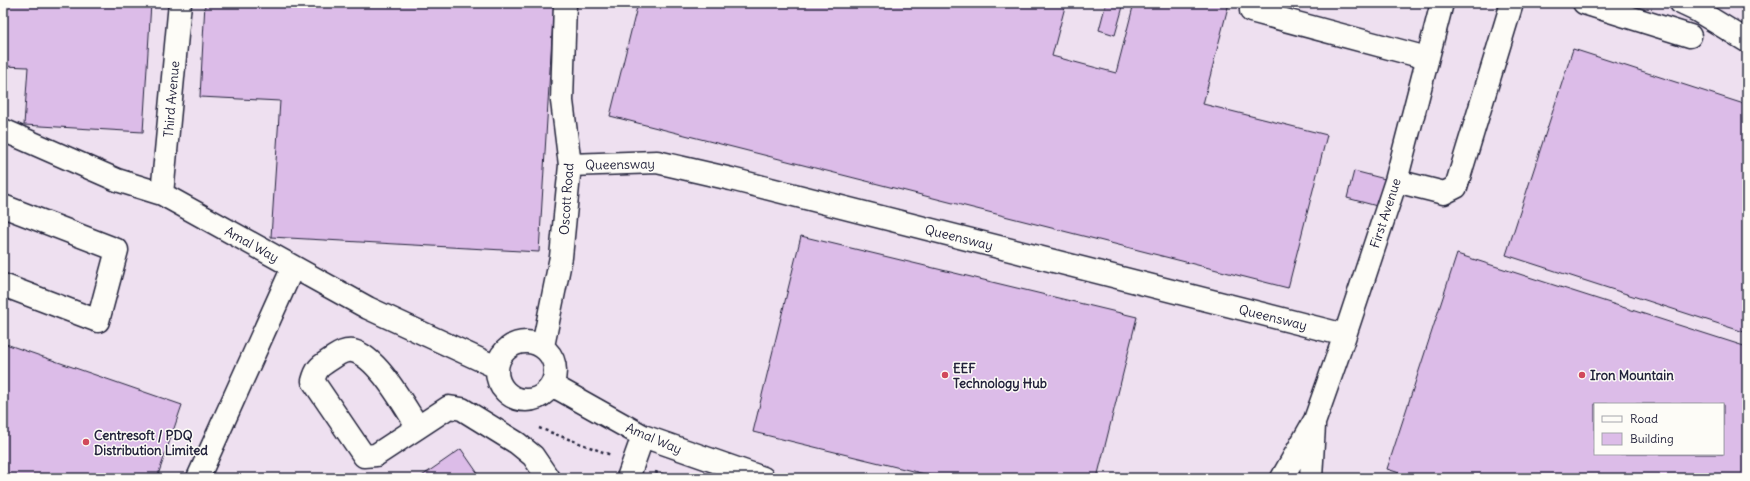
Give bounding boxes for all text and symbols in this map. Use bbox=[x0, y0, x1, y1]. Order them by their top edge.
street label: Third Avenue bbox=[160, 60, 183, 138]
street label: Queensway bbox=[585, 155, 655, 174]
street label: Oscott Road bbox=[556, 162, 578, 236]
street label: First Avenue bbox=[1366, 176, 1405, 250]
street label: Queensway bbox=[923, 221, 995, 254]
street label: Amal Way bbox=[222, 223, 282, 266]
street label: Queensway bbox=[1237, 301, 1309, 334]
place label: EEF Technology Hub bbox=[953, 360, 1047, 392]
place label: Iron Mountain bbox=[1590, 367, 1674, 384]
marker: EEF Technology Hub bbox=[940, 370, 950, 380]
marker: Iron Mountain bbox=[1577, 370, 1587, 380]
legend bbox=[1594, 403, 1724, 455]
text: Road bbox=[1630, 411, 1658, 426]
street label: Amal Way bbox=[623, 419, 684, 458]
place label: Centresoft / PDQ Distribution Limited bbox=[94, 427, 208, 459]
text: Building bbox=[1630, 431, 1674, 446]
marker: Centresoft / PDQ Distribution Limited bbox=[81, 437, 91, 447]

